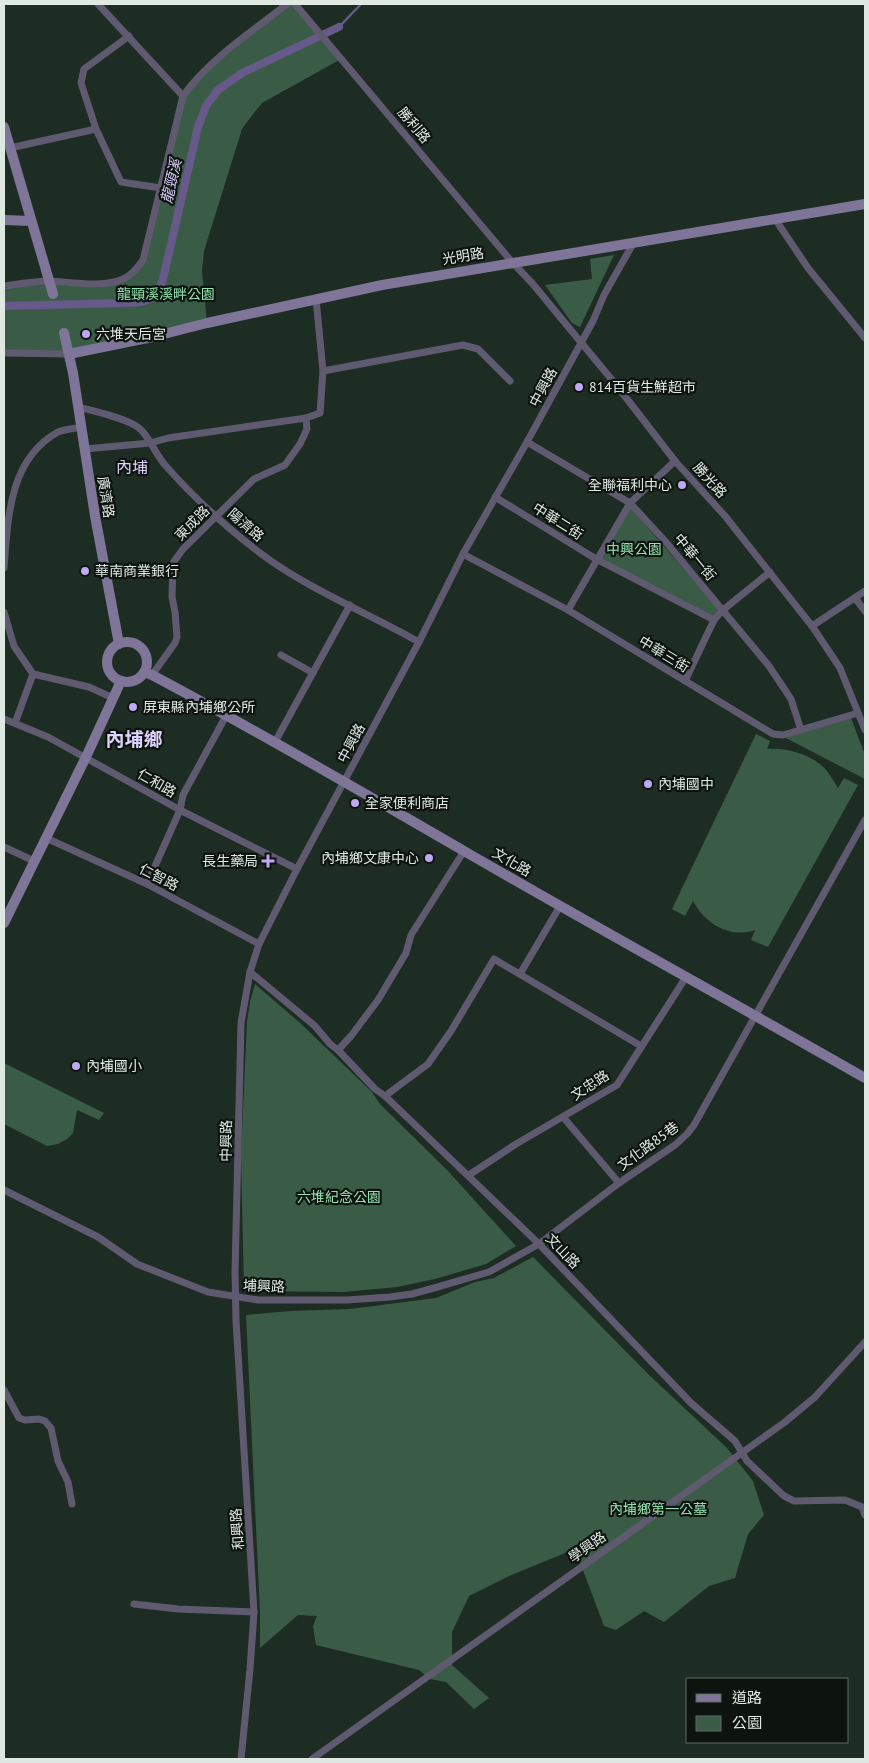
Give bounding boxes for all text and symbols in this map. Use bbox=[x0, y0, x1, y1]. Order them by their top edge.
street label: 勝利路 bbox=[394, 103, 434, 147]
water label: 龍頸溪 bbox=[157, 155, 186, 205]
street label: 光明路 bbox=[441, 244, 485, 268]
park label: 龍頸溪溪畔公園 bbox=[117, 285, 215, 303]
place label: 六堆天后宮 bbox=[96, 325, 166, 343]
marker: 六堆天后宮 bbox=[80, 328, 92, 340]
street label: 中興路 bbox=[525, 364, 561, 410]
place label: 814百貨生鮮超市 bbox=[589, 378, 696, 396]
marker: 814百貨生鮮超市 bbox=[573, 381, 585, 393]
district label: 內埔 bbox=[116, 457, 148, 477]
street label: 勝光路 bbox=[689, 458, 731, 502]
street label: 廣濟路 bbox=[94, 475, 118, 519]
place label: 全聯福利中心 bbox=[588, 476, 672, 494]
marker: 全聯福利中心 bbox=[676, 479, 688, 491]
street label: 中華二街 bbox=[529, 499, 587, 543]
street label: 東成路 bbox=[171, 502, 213, 544]
street label: 陽濟路 bbox=[224, 504, 268, 546]
street label: 中華一街 bbox=[670, 530, 720, 584]
park label: 中興公園 bbox=[606, 540, 662, 558]
place label: 華南商業銀行 bbox=[95, 562, 179, 580]
marker: 華南商業銀行 bbox=[79, 565, 91, 577]
street label: 中華三街 bbox=[635, 632, 693, 676]
place label: 屏東縣內埔鄉公所 bbox=[143, 698, 255, 716]
marker: 屏東縣內埔鄉公所 bbox=[127, 701, 139, 713]
street label: 中興路 bbox=[333, 720, 369, 766]
district label: 內埔鄉 bbox=[105, 727, 163, 751]
street label: 仁和路 bbox=[134, 765, 180, 801]
place label: 內埔國中 bbox=[658, 775, 714, 793]
marker: 內埔國中 bbox=[642, 778, 654, 790]
place label: 全家便利商店 bbox=[365, 794, 449, 812]
marker: 全家便利商店 bbox=[349, 797, 361, 809]
street label: 文化路 bbox=[489, 844, 535, 880]
place label: 內埔鄉文康中心 bbox=[321, 849, 419, 867]
place label: 長生藥局 bbox=[202, 852, 258, 870]
marker: 內埔鄉文康中心 bbox=[423, 852, 435, 864]
marker: 長生藥局 bbox=[262, 855, 274, 867]
street label: 仁智路 bbox=[136, 859, 182, 895]
place label: 內埔國小 bbox=[86, 1057, 142, 1075]
marker: 內埔國小 bbox=[70, 1060, 82, 1072]
street label: 文忠路 bbox=[567, 1066, 613, 1104]
street label: 文化路85巷 bbox=[614, 1118, 682, 1174]
street label: 中興路 bbox=[217, 1120, 235, 1162]
park label: 六堆紀念公園 bbox=[297, 1188, 381, 1206]
street label: 文山路 bbox=[542, 1230, 584, 1272]
street label: 埔興路 bbox=[243, 1276, 285, 1296]
park label: 內埔鄉第一公墓 bbox=[609, 1500, 707, 1518]
street label: 和興路 bbox=[227, 1507, 247, 1551]
street label: 學興路 bbox=[565, 1528, 609, 1566]
legend bbox=[686, 1678, 849, 1743]
text: 道路 bbox=[732, 1688, 762, 1707]
text: 公園 bbox=[732, 1713, 762, 1732]

